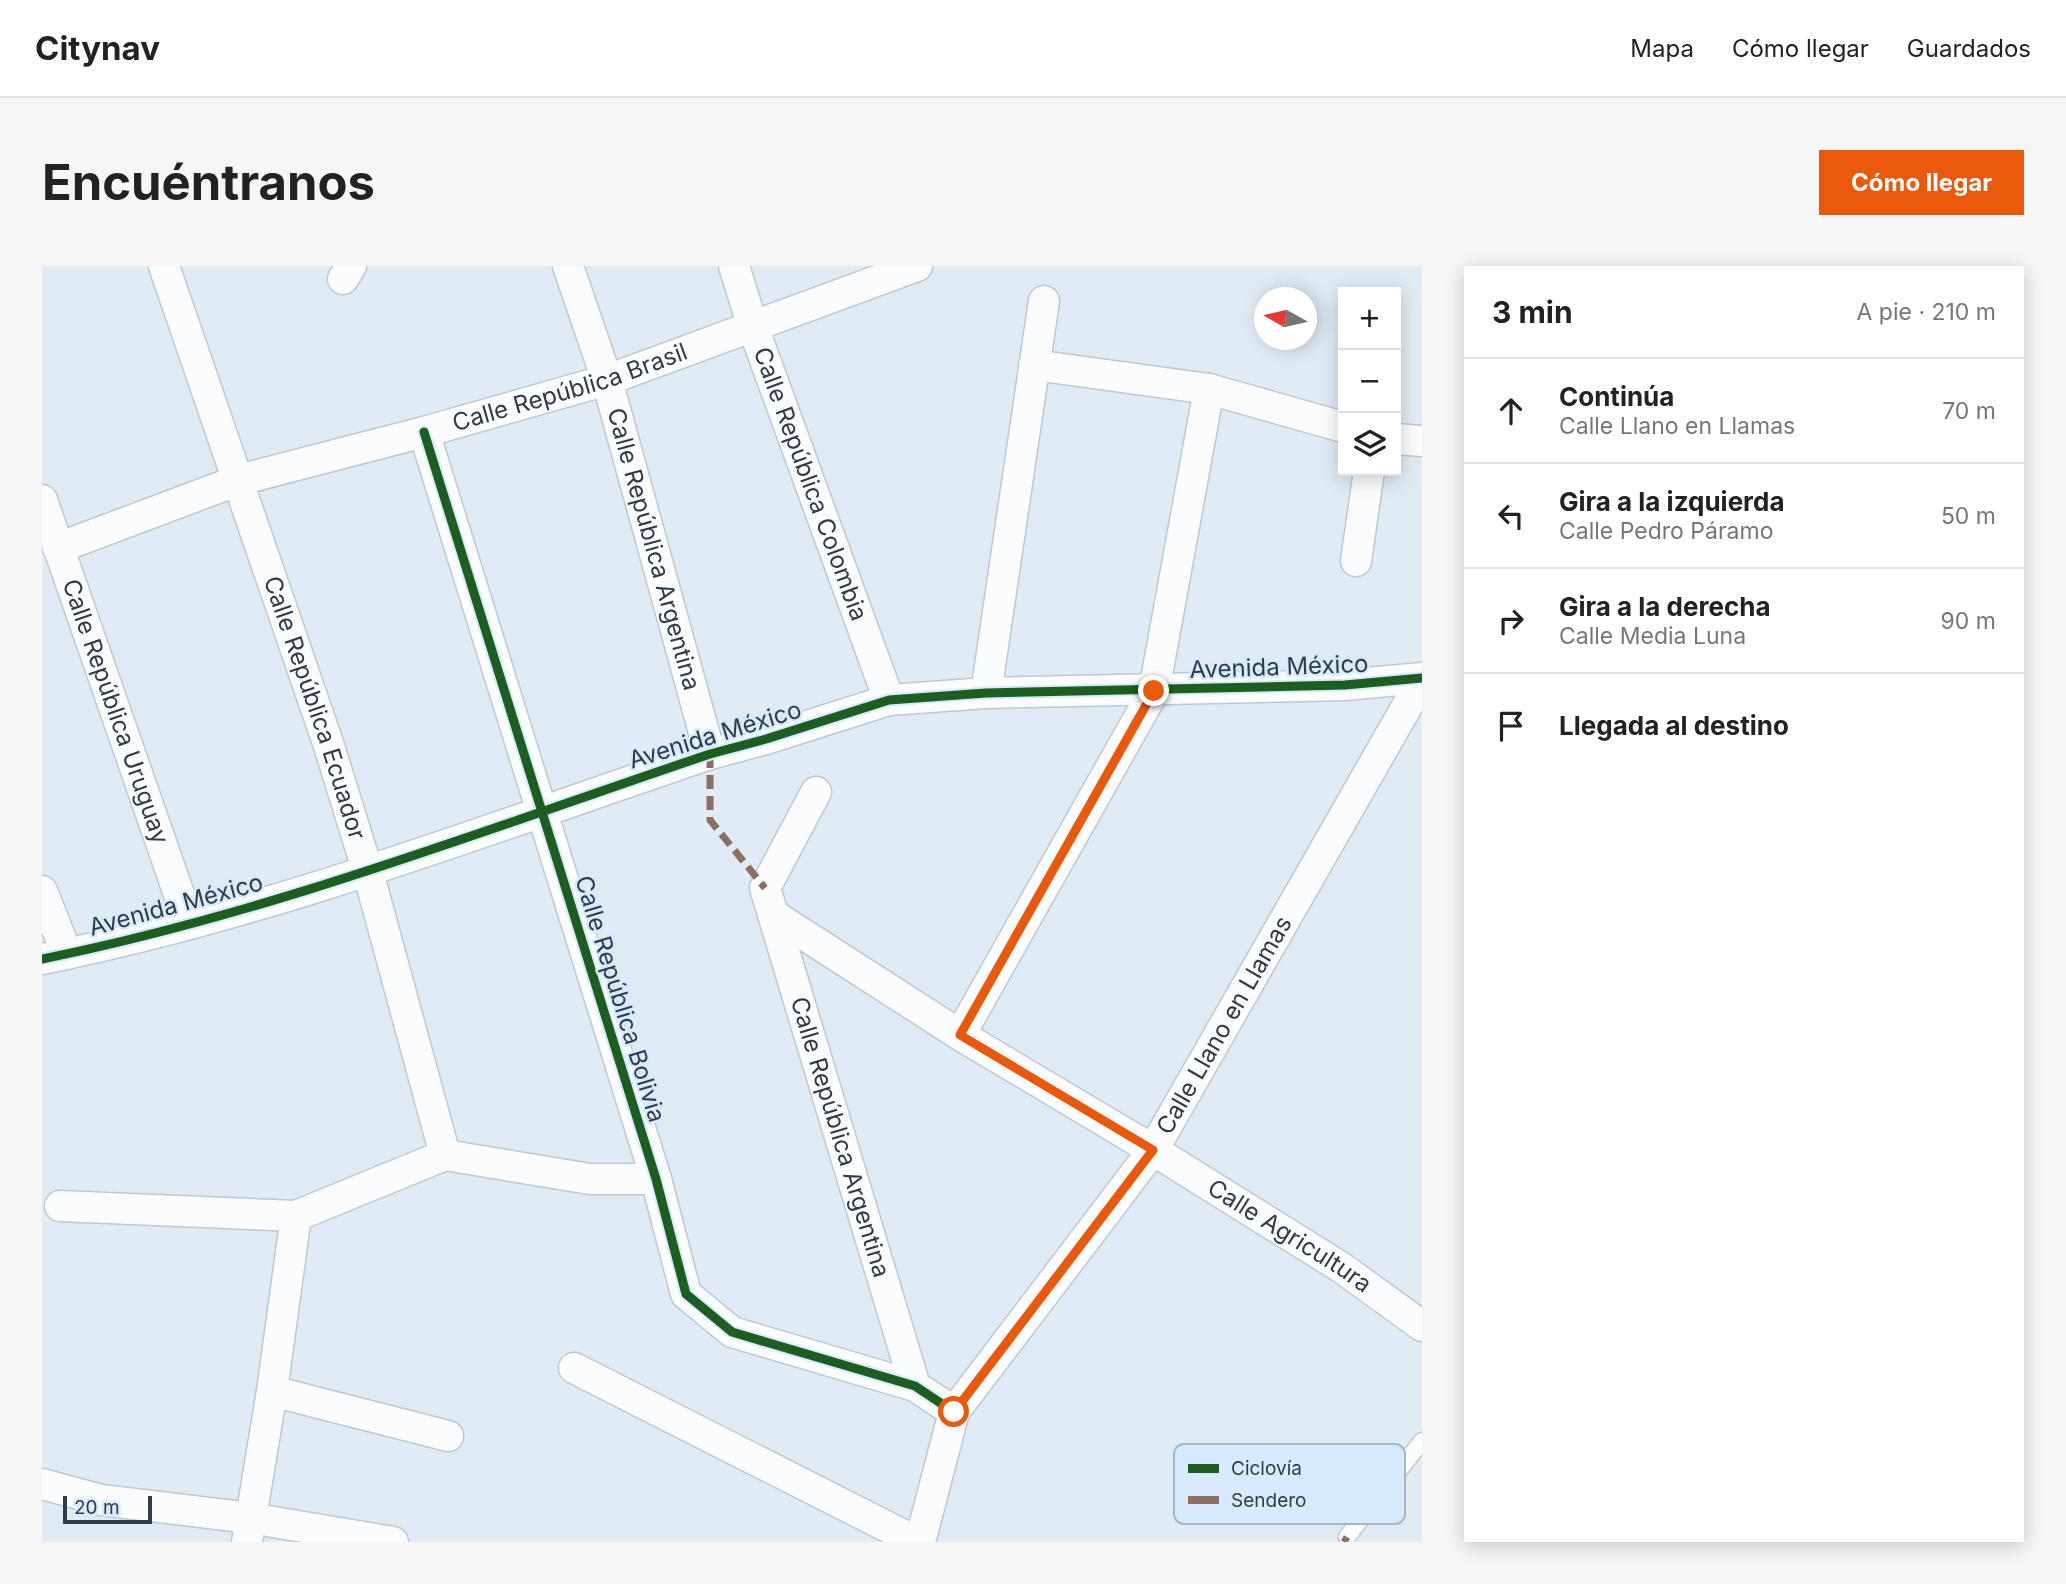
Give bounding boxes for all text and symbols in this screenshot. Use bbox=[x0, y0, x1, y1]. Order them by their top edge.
text: Citynav bbox=[35, 28, 160, 68]
text: Mapa bbox=[1630, 34, 1694, 63]
text: Cómo llegar bbox=[1732, 34, 1869, 63]
text: Guardados bbox=[1907, 34, 2031, 63]
button: Cómo llegar bbox=[1819, 150, 2024, 215]
text: Encuéntranos bbox=[42, 153, 375, 212]
north arrow bbox=[1254, 287, 1317, 350]
map controls bbox=[1338, 287, 1401, 476]
button: + bbox=[1338, 287, 1401, 350]
text: 3 min bbox=[1492, 294, 1573, 330]
text: A pie · 210 m bbox=[1857, 298, 1996, 326]
street label: Calle República Brasil bbox=[449, 337, 691, 437]
street label: Calle República Colombia bbox=[748, 343, 874, 625]
button: − bbox=[1338, 350, 1401, 413]
text: Continúa bbox=[1559, 381, 1674, 412]
icon: ahead bbox=[1492, 392, 1530, 430]
text: 70 m bbox=[1942, 397, 1996, 425]
street label: Calle República Argentina bbox=[601, 405, 707, 693]
text: Calle Llano en Llamas bbox=[1559, 412, 1795, 440]
button: layers bbox=[1338, 413, 1401, 476]
text: Gira a la izquierda bbox=[1559, 486, 1785, 517]
icon: left bbox=[1492, 497, 1530, 535]
text: 50 m bbox=[1941, 502, 1996, 530]
text: Calle Pedro Páramo bbox=[1559, 517, 1773, 545]
street label: Calle República Ecuador bbox=[258, 572, 372, 843]
street label: Calle República Uruguay bbox=[57, 575, 175, 848]
text: Gira a la derecha bbox=[1559, 591, 1771, 622]
icon: right bbox=[1492, 602, 1530, 640]
text: 90 m bbox=[1941, 607, 1996, 635]
text: Calle Media Luna bbox=[1559, 622, 1746, 650]
street label: Avenida México bbox=[1189, 649, 1369, 684]
route end bbox=[1138, 675, 1169, 706]
street label: Avenida México bbox=[625, 694, 805, 775]
icon: arrive bbox=[1492, 707, 1530, 745]
text: Llegada al destino bbox=[1559, 710, 1789, 741]
street label: Avenida México bbox=[86, 867, 266, 942]
street label: Calle República Bolivia bbox=[569, 872, 672, 1126]
street label: Calle Llano en Llamas bbox=[1150, 911, 1298, 1139]
street label: Calle República Argentina bbox=[785, 993, 896, 1281]
street label: Calle Agricultura bbox=[1202, 1173, 1377, 1299]
route start bbox=[938, 1396, 969, 1427]
legend bbox=[1174, 1444, 1405, 1524]
text: Ciclovía bbox=[1231, 1457, 1302, 1480]
text: Sendero bbox=[1231, 1489, 1306, 1512]
scale bar bbox=[63, 1493, 152, 1525]
text: 20 m bbox=[74, 1496, 120, 1519]

